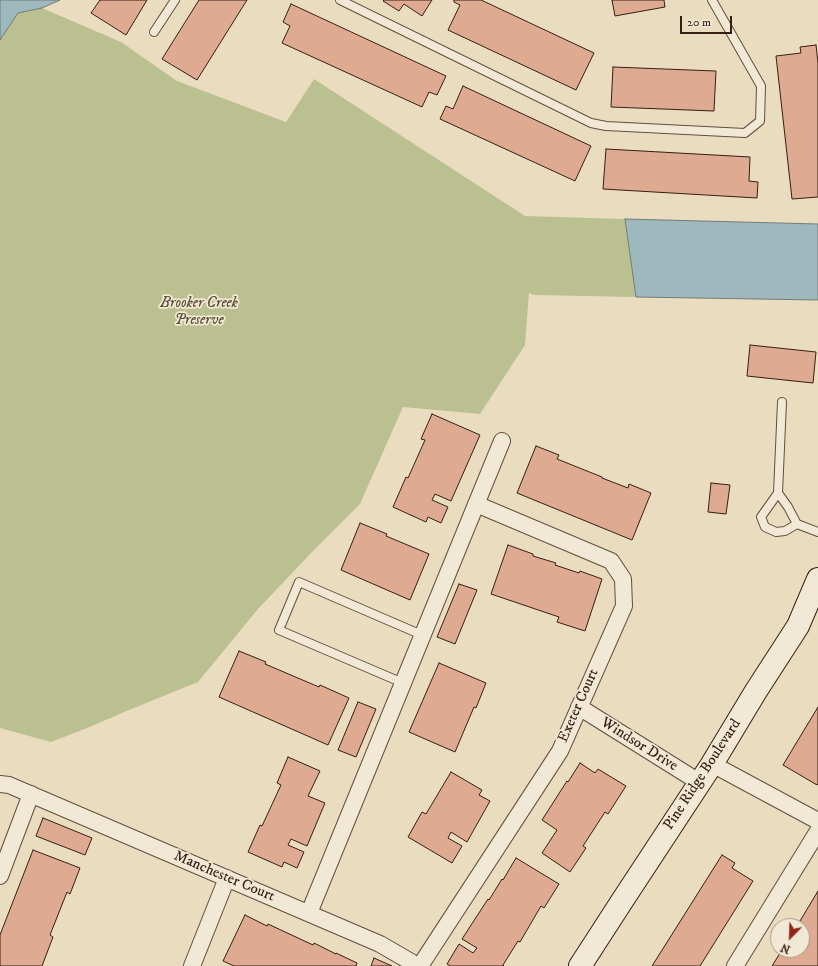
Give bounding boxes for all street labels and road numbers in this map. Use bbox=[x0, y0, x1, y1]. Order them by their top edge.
street label: Exeter Court bbox=[555, 666, 603, 746]
street label: Windsor Drive bbox=[597, 714, 681, 776]
street label: Pine Ridge Boulevard bbox=[660, 716, 746, 834]
street label: Manchester Court bbox=[171, 848, 277, 906]

